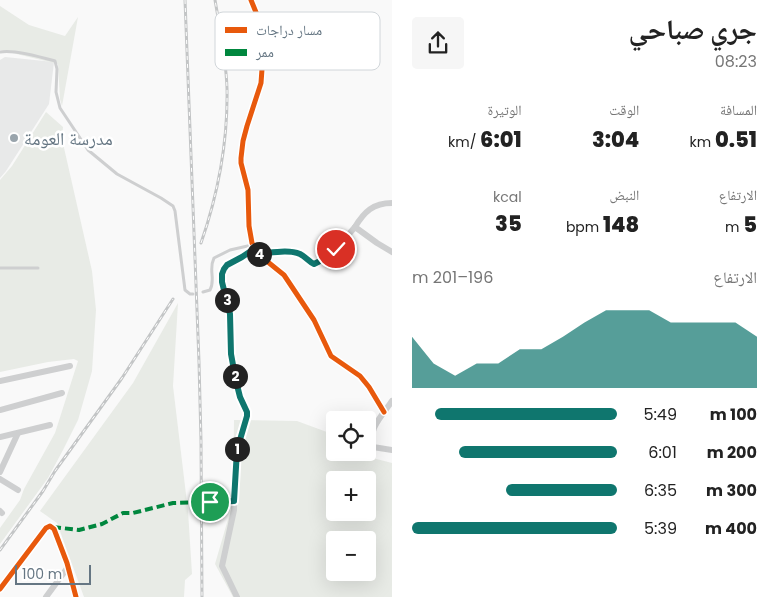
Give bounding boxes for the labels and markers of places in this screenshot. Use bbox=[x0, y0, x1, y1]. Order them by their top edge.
place label: مدرسة العومة bbox=[24, 126, 113, 151]
marker: مدرسة العومة bbox=[8, 132, 20, 144]
pin bbox=[315, 228, 357, 270]
pin: 4 bbox=[246, 242, 272, 266]
pin: 3 bbox=[214, 288, 240, 312]
pin: 2 bbox=[222, 364, 248, 388]
pin: 1 bbox=[224, 436, 250, 462]
pin bbox=[189, 481, 231, 523]

